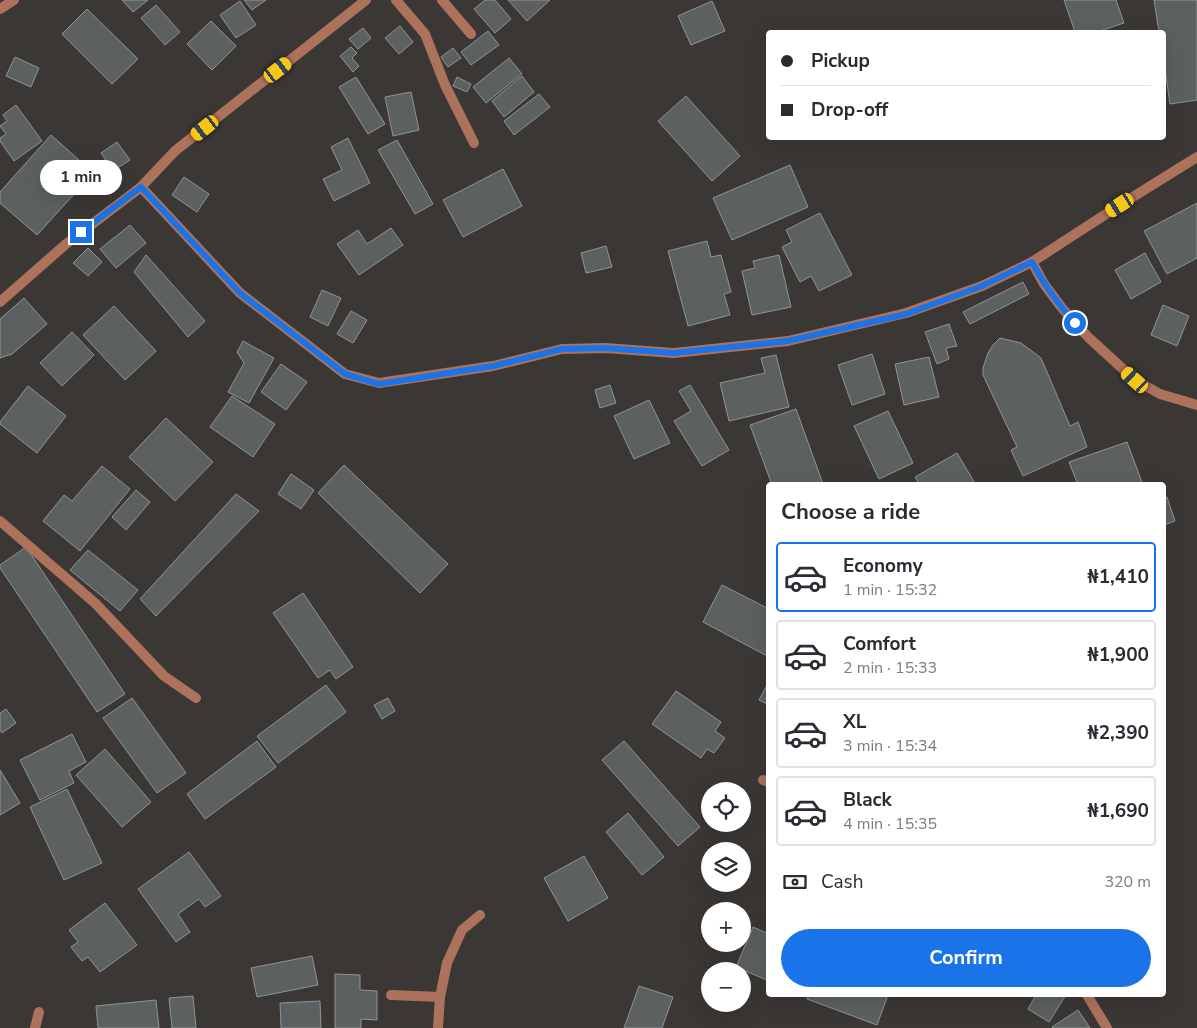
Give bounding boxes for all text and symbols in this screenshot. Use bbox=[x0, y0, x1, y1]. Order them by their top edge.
text: Pickup bbox=[811, 48, 870, 74]
car bbox=[261, 55, 294, 85]
text: Drop-off bbox=[811, 97, 888, 123]
car bbox=[188, 113, 221, 143]
callout: 1 min bbox=[40, 160, 122, 194]
text: 1 min bbox=[60, 166, 102, 188]
car bbox=[1103, 191, 1136, 219]
route end bbox=[70, 221, 92, 243]
route start bbox=[1064, 312, 1086, 334]
car bbox=[1118, 364, 1151, 396]
text: Choose a ride bbox=[781, 497, 920, 527]
text: Economy bbox=[843, 553, 923, 579]
icon: car bbox=[783, 555, 828, 600]
text: ₦1,410 bbox=[1087, 564, 1149, 590]
text: 1 min · 15:32 bbox=[843, 579, 937, 601]
text: Comfort bbox=[843, 631, 916, 657]
icon: car bbox=[783, 633, 828, 678]
text: ₦1,900 bbox=[1087, 642, 1149, 668]
text: 2 min · 15:33 bbox=[843, 657, 937, 679]
text: XL bbox=[843, 709, 866, 735]
icon: car bbox=[783, 711, 828, 756]
text: ₦2,390 bbox=[1087, 720, 1149, 746]
text: 3 min · 15:34 bbox=[843, 735, 937, 757]
map controls bbox=[701, 782, 751, 1012]
button: locate bbox=[701, 782, 751, 832]
text: Black bbox=[843, 787, 892, 813]
icon: car bbox=[783, 789, 828, 834]
text: ₦1,690 bbox=[1087, 798, 1149, 824]
text: 4 min · 15:35 bbox=[843, 813, 937, 835]
button: layers bbox=[701, 842, 751, 892]
icon: cash bbox=[781, 868, 809, 896]
text: Cash bbox=[821, 869, 863, 895]
text: 320 m bbox=[1104, 871, 1151, 893]
button: + bbox=[701, 902, 751, 952]
button: Confirm bbox=[781, 929, 1151, 987]
button: − bbox=[701, 962, 751, 1012]

